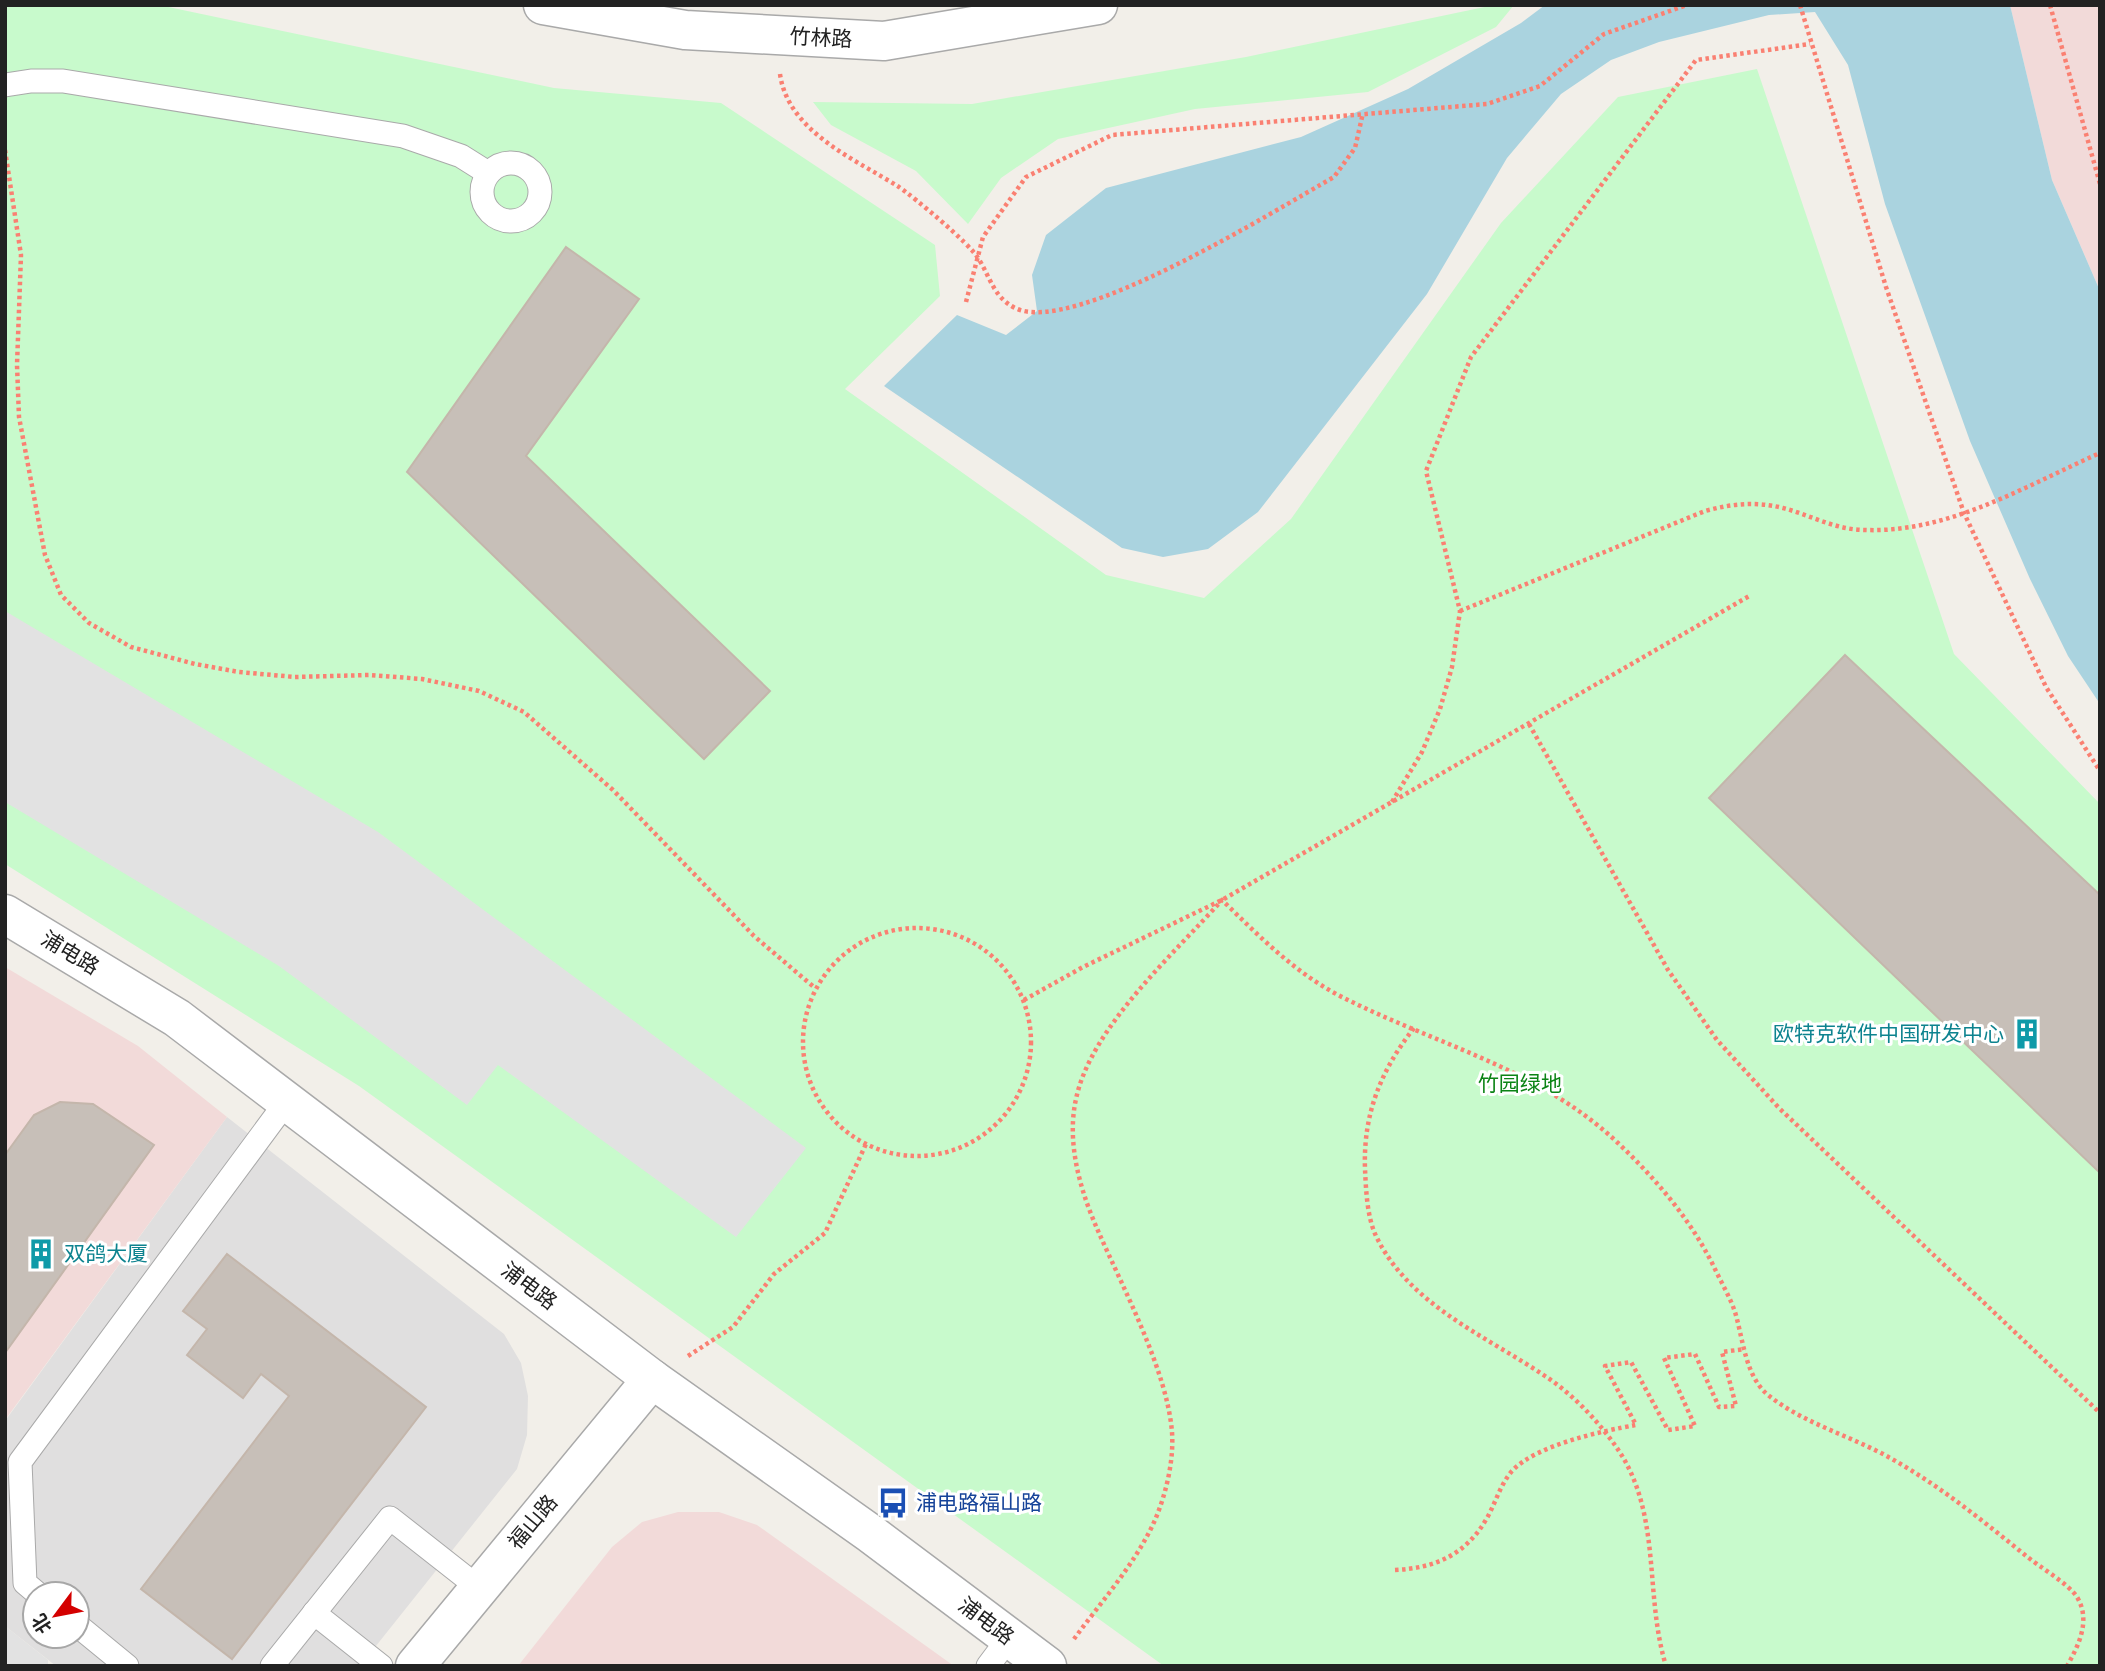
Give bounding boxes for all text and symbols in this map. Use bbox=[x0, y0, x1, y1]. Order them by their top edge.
street label: 竹林路 bbox=[789, 22, 853, 51]
street label: 浦电路 bbox=[37, 925, 104, 979]
building icon: 欧特克软件中国研发中心 bbox=[2010, 1017, 2044, 1051]
place label: 欧特克软件中国研发中心 bbox=[1773, 1020, 2004, 1045]
park label: 竹园绿地 bbox=[1478, 1070, 1562, 1095]
building icon: 双鸽大厦 bbox=[24, 1237, 58, 1271]
place label: 双鸽大厦 bbox=[64, 1240, 148, 1265]
street label: 浦电路 bbox=[497, 1256, 563, 1314]
bus stop icon: 浦电路福山路 bbox=[876, 1486, 910, 1520]
street label: 福山路 bbox=[502, 1489, 562, 1553]
place label: 浦电路福山路 bbox=[916, 1489, 1042, 1514]
north arrow bbox=[21, 1580, 91, 1650]
street label: 浦电路 bbox=[954, 1591, 1020, 1649]
text: 北 bbox=[26, 1610, 56, 1638]

